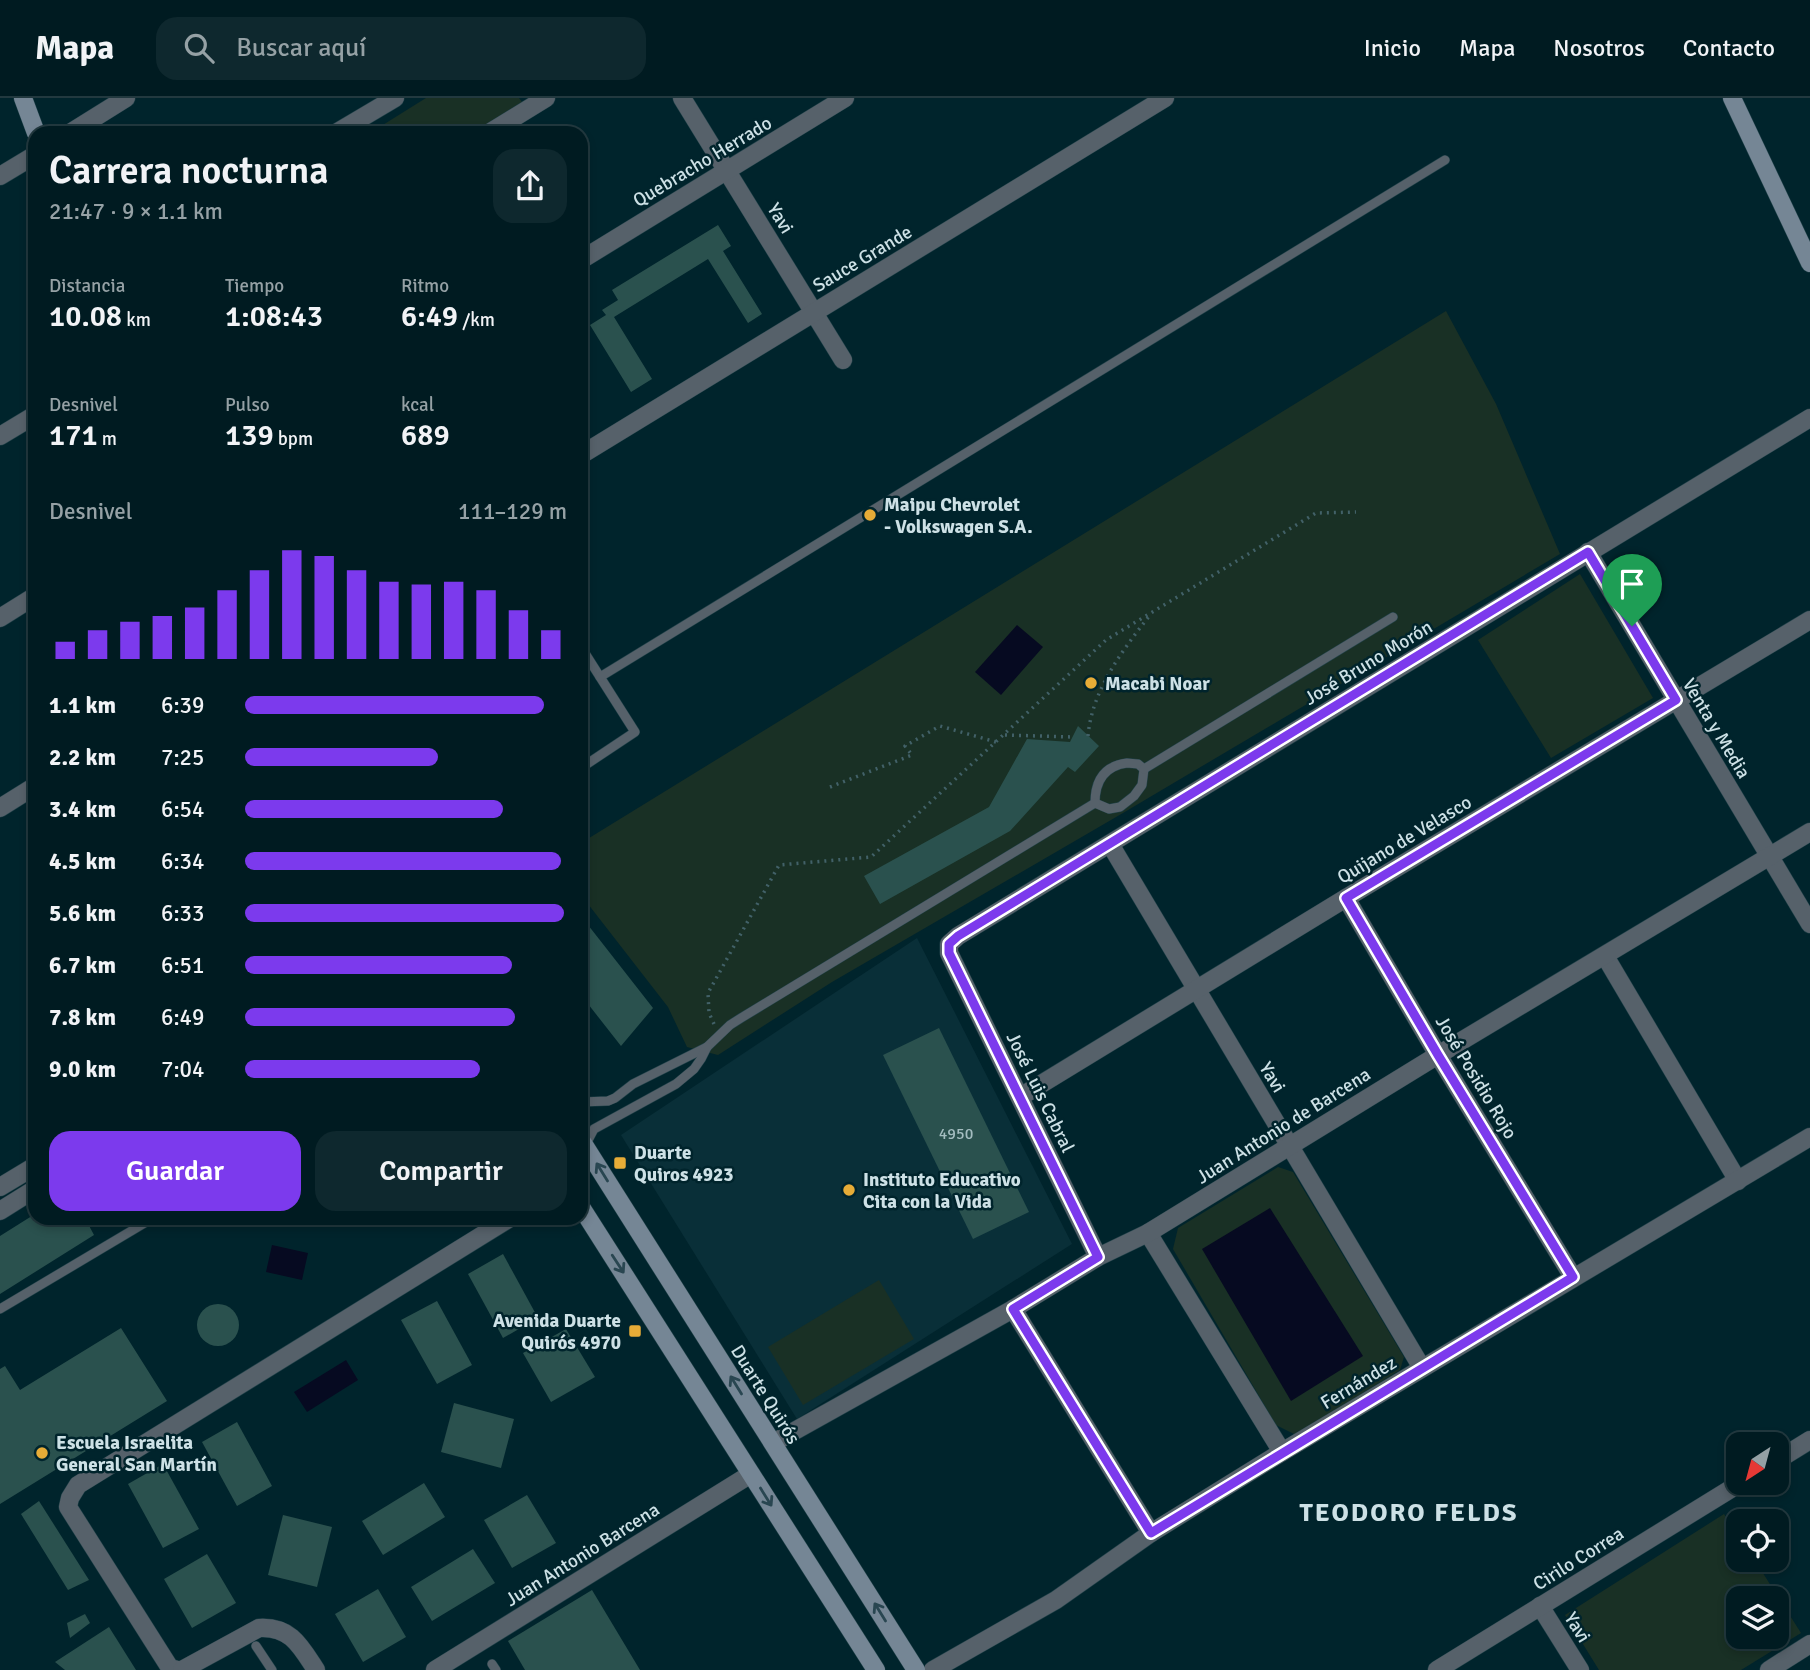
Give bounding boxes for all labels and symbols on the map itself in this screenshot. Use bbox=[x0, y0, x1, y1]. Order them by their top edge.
street label: Quebracho Herrado bbox=[629, 111, 776, 213]
street label: Yavi bbox=[762, 199, 799, 238]
street label: Sauce Grande bbox=[808, 220, 917, 298]
place label: Maipu Chevrolet - Volkswagen S.A. bbox=[884, 493, 1033, 539]
marker: Maipu Chevrolet - Volkswagen S.A. bbox=[862, 507, 878, 523]
pin bbox=[1602, 554, 1662, 626]
street label: José Bruno Morón bbox=[1300, 615, 1437, 711]
place label: Macabi Noar bbox=[1105, 672, 1210, 696]
street label: Venta y Media bbox=[1677, 674, 1756, 783]
marker: Macabi Noar bbox=[1083, 675, 1099, 691]
street label: Quijano de Velasco bbox=[1333, 790, 1476, 889]
street label: José Posidio Rojo bbox=[1430, 1012, 1522, 1144]
street label: José Luis Cabral bbox=[1001, 1028, 1080, 1157]
street label: Yavi bbox=[1254, 1058, 1291, 1097]
street label: Juan Antonio de Barcena bbox=[1192, 1062, 1375, 1189]
house number: 4950 bbox=[939, 1124, 973, 1144]
place label: Duarte Quiros 4923 bbox=[634, 1141, 734, 1187]
marker: Duarte Quiros 4923 bbox=[612, 1155, 628, 1171]
one-way arrow bbox=[594, 1163, 608, 1183]
place label: Instituto Educativo Cita con la Vida bbox=[863, 1168, 1021, 1214]
marker: Instituto Educativo Cita con la Vida bbox=[841, 1182, 857, 1198]
one-way arrow bbox=[611, 1254, 625, 1274]
place label: Avenida Duarte Quirós 4970 bbox=[493, 1309, 621, 1355]
marker: Avenida Duarte Quirós 4970 bbox=[627, 1323, 643, 1339]
street label: Duarte Quirós bbox=[725, 1340, 805, 1449]
street label: Fernández bbox=[1316, 1351, 1401, 1415]
one-way arrow bbox=[729, 1376, 743, 1396]
place label: Escuela Israelita General San Martín bbox=[56, 1431, 217, 1477]
north arrow bbox=[1726, 1432, 1788, 1494]
marker: Escuela Israelita General San Martín bbox=[34, 1445, 50, 1461]
one-way arrow bbox=[760, 1487, 774, 1507]
district label: TEODORO FELDS bbox=[1300, 1497, 1518, 1529]
street label: Juan Antonio Barcena bbox=[501, 1498, 664, 1612]
street label: Cirilo Correa bbox=[1529, 1522, 1628, 1596]
one-way arrow bbox=[872, 1603, 886, 1623]
street label: Yavi bbox=[1559, 1608, 1596, 1647]

